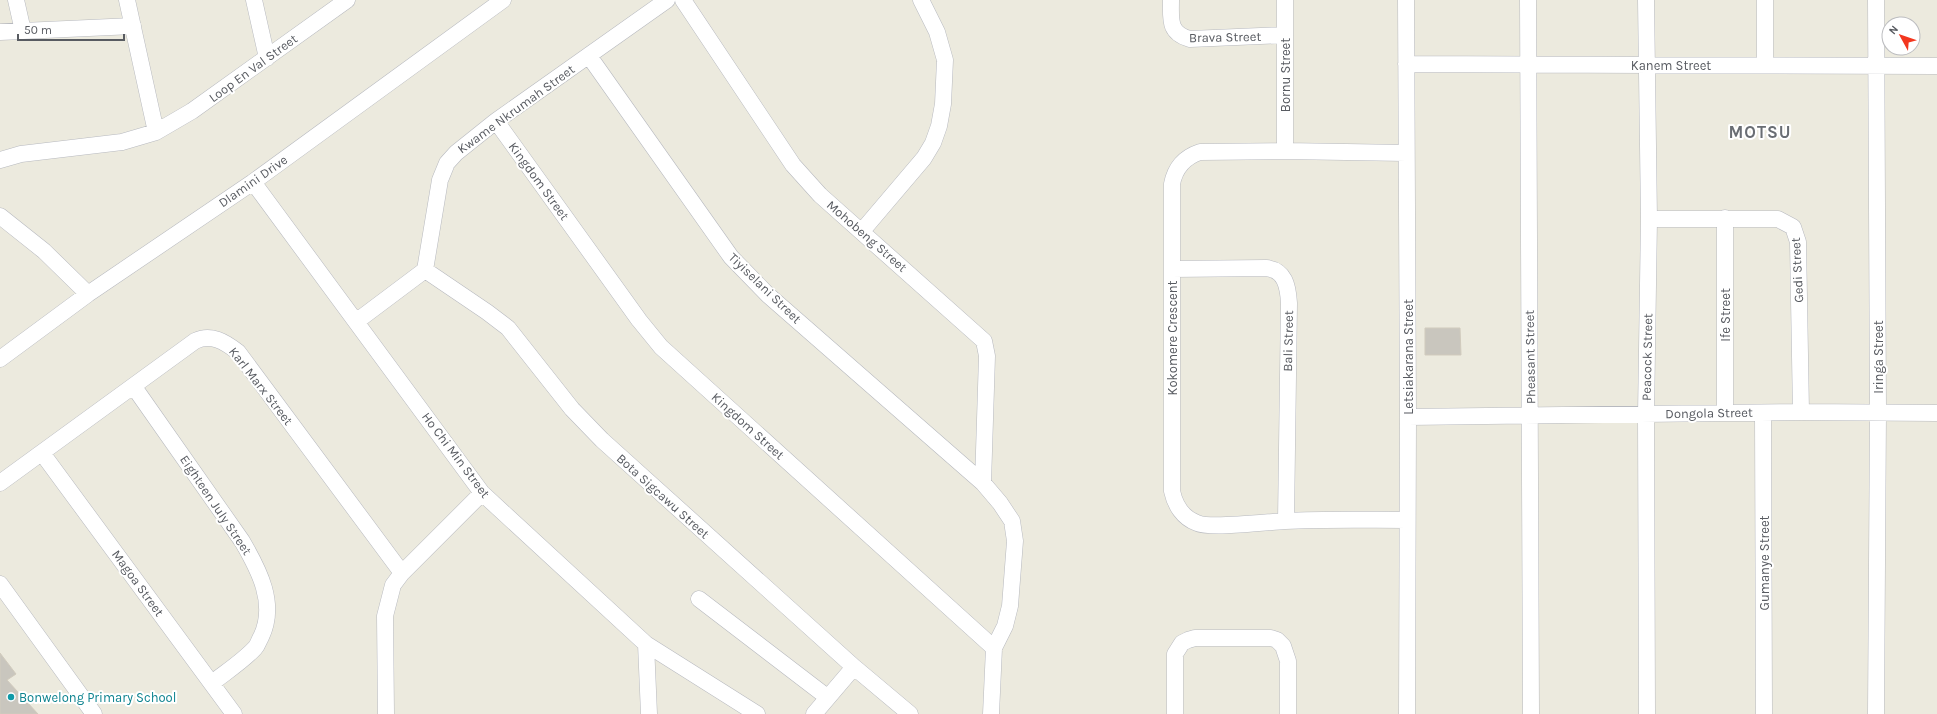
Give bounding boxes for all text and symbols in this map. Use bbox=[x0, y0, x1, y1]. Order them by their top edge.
scale bar bbox=[18, 16, 124, 42]
north arrow bbox=[1881, 16, 1921, 56]
text: 50 m bbox=[24, 23, 52, 37]
text: N bbox=[1886, 23, 1901, 37]
street label: Brava Street bbox=[1189, 29, 1261, 45]
street label: Loop En Val Street bbox=[206, 31, 300, 105]
street label: Bornu Street bbox=[1278, 38, 1293, 112]
street label: Kanem Street bbox=[1631, 58, 1711, 73]
street label: Kwame Nkrumah Street bbox=[455, 61, 578, 157]
district label: MOTSU bbox=[1728, 122, 1792, 142]
street label: Kingdom Street bbox=[506, 139, 572, 223]
street label: Dlamini Drive bbox=[216, 152, 291, 210]
street label: Mohobeng Street bbox=[824, 197, 910, 275]
street label: Gedi Street bbox=[1788, 237, 1806, 303]
street label: Tiyiselani Street bbox=[726, 250, 804, 327]
street label: Kokomere Crescent bbox=[1165, 280, 1180, 396]
street label: Ife Street bbox=[1718, 288, 1733, 342]
street label: Letsiakarana Street bbox=[1401, 299, 1416, 415]
street label: Bali Street bbox=[1280, 310, 1296, 372]
street label: Pheasant Street bbox=[1522, 310, 1538, 404]
street label: Peacock Street bbox=[1639, 313, 1655, 401]
street label: Iringa Street bbox=[1871, 320, 1886, 394]
street label: Karl Marx Street bbox=[226, 344, 296, 428]
street label: Kingdom Street bbox=[709, 389, 788, 463]
street label: Dongola Street bbox=[1665, 405, 1753, 421]
street label: Ho Chi Min Street bbox=[419, 409, 493, 501]
street label: Bota Sigcawu Street bbox=[614, 451, 712, 542]
street label: Eighteen July Street bbox=[177, 452, 255, 558]
street label: Gumanye Street bbox=[1757, 515, 1772, 610]
street label: Magoa Street bbox=[109, 547, 167, 619]
place label: Bonwelong Primary School bbox=[19, 690, 176, 705]
marker: Bonwelong Primary School bbox=[6, 692, 16, 702]

